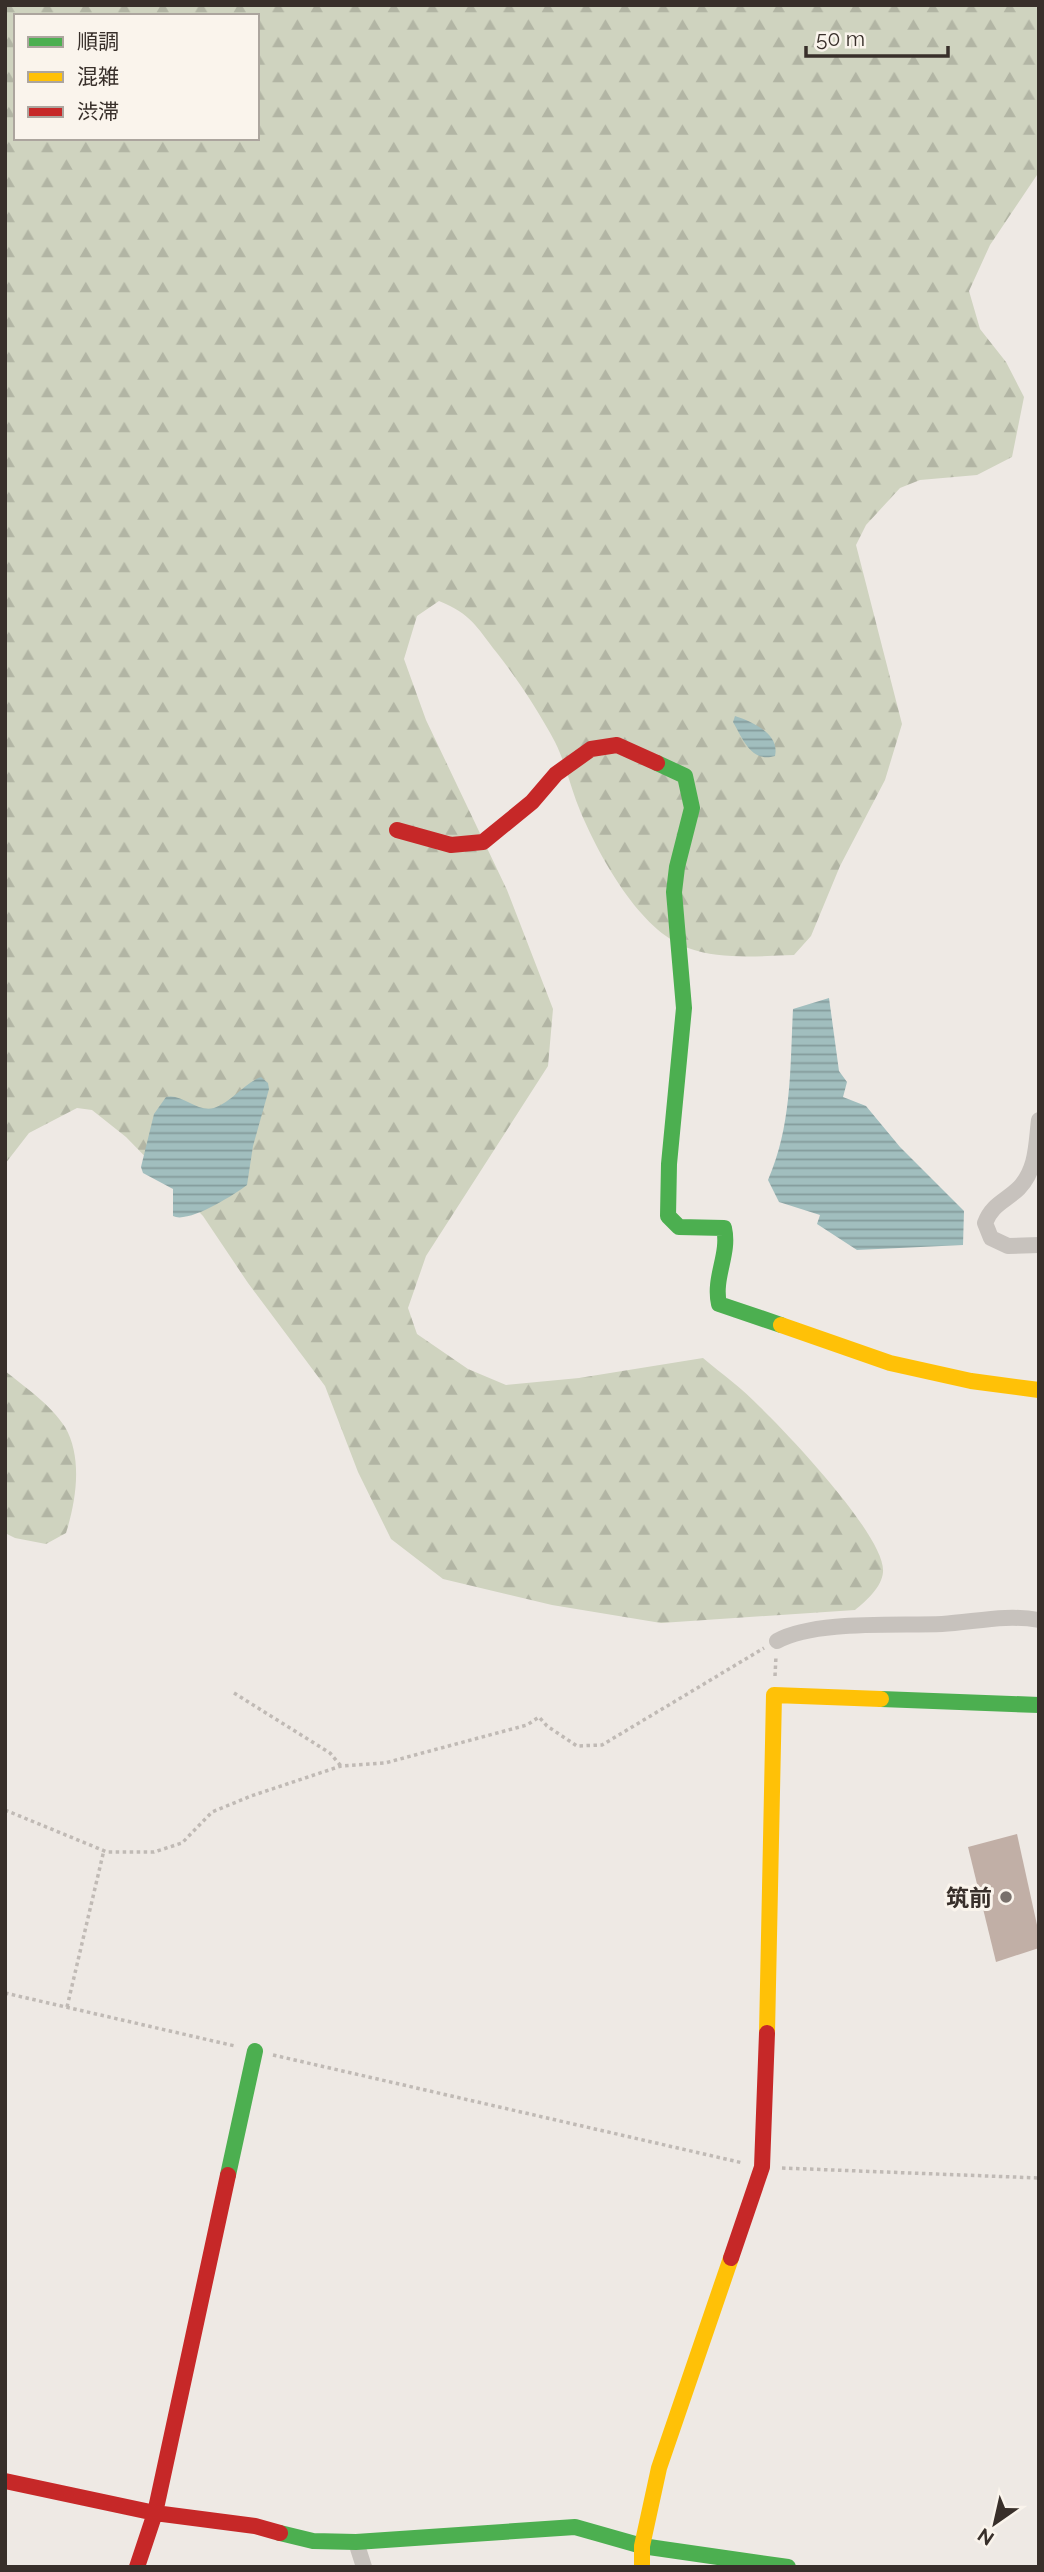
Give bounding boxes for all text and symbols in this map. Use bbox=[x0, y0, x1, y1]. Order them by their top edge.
legend bbox=[14, 14, 259, 140]
scale bar bbox=[806, 14, 948, 58]
text: 50 m bbox=[816, 26, 865, 51]
text: 順調 bbox=[77, 29, 119, 54]
text: 混雑 bbox=[77, 64, 119, 89]
text: 渋滞 bbox=[77, 99, 119, 124]
place label: 筑前 bbox=[946, 1884, 992, 1911]
marker: 筑前 bbox=[998, 1889, 1014, 1905]
north arrow bbox=[960, 2488, 1030, 2558]
text: N bbox=[973, 2524, 998, 2550]

